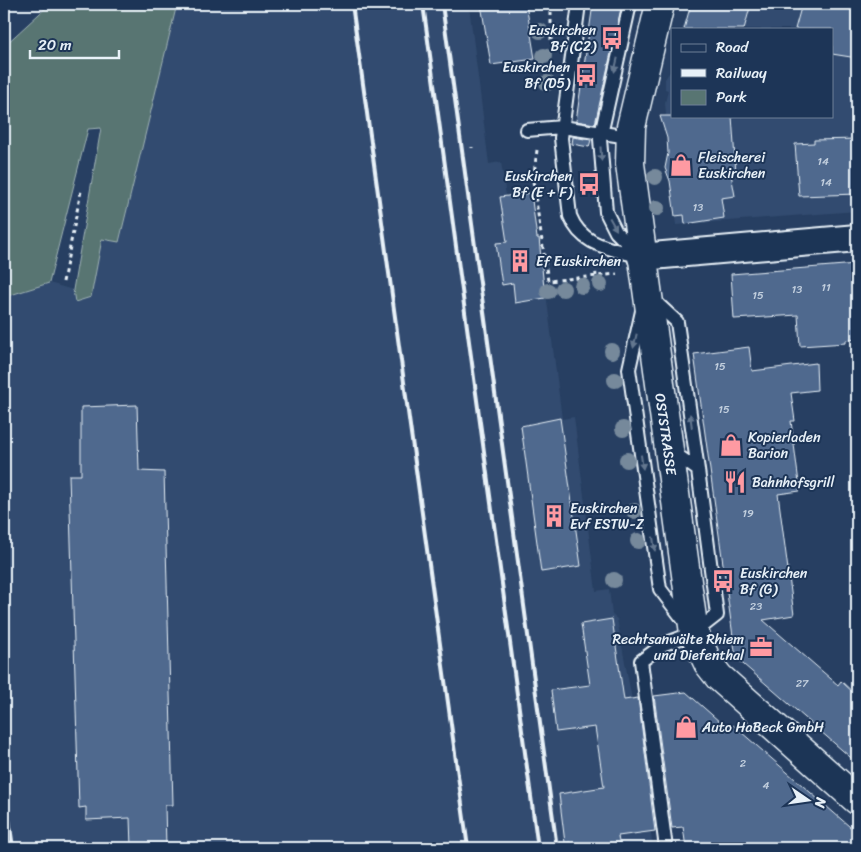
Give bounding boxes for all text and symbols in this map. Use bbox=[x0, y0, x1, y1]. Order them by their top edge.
place label: Euskirchen Bf (C2) bbox=[529, 18, 597, 59]
bus stop icon: Euskirchen Bf (C2) bbox=[599, 25, 625, 51]
scale bar bbox=[30, 28, 119, 60]
legend bbox=[671, 28, 834, 118]
text: 20 m bbox=[38, 32, 72, 58]
text: Road bbox=[716, 34, 749, 60]
place label: Euskirchen Bf (D5) bbox=[503, 55, 571, 96]
one-way arrow bbox=[612, 57, 620, 72]
text: Railway bbox=[716, 60, 767, 86]
bus stop icon: Euskirchen Bf (D5) bbox=[573, 62, 599, 88]
text: Park bbox=[716, 84, 747, 110]
place label: Fleischerei Euskirchen bbox=[698, 145, 766, 186]
one-way arrow bbox=[597, 146, 605, 162]
shop icon: Fleischerei Euskirchen bbox=[668, 152, 694, 178]
house number: 14 bbox=[817, 152, 829, 171]
place label: Euskirchen Bf (E + F) bbox=[505, 164, 573, 205]
bus stop icon: Euskirchen Bf (E + F) bbox=[576, 171, 602, 197]
house number: 14 bbox=[820, 173, 832, 192]
house number: 13 bbox=[693, 198, 703, 217]
one-way arrow bbox=[608, 218, 617, 231]
building icon: Ef Euskirchen bbox=[507, 248, 533, 274]
place label: Ef Euskirchen bbox=[536, 249, 621, 274]
house number: 11 bbox=[821, 278, 831, 297]
house number: 13 bbox=[792, 280, 802, 299]
house number: 15 bbox=[752, 286, 764, 305]
one-way arrow bbox=[631, 333, 639, 349]
house number: 15 bbox=[714, 357, 726, 376]
street label: OSTSTRASSE bbox=[647, 392, 684, 478]
house number: 15 bbox=[718, 400, 730, 419]
one-way arrow bbox=[687, 413, 695, 429]
place label: Kopierladen Barion bbox=[748, 425, 821, 466]
shop icon: Kopierladen Barion bbox=[718, 432, 744, 458]
one-way arrow bbox=[639, 454, 647, 470]
restaurant icon: Bahnhofsgrill bbox=[722, 469, 748, 495]
place label: Bahnhofsgrill bbox=[752, 470, 835, 495]
place label: Euskirchen Evf ESTW-Z bbox=[570, 496, 645, 537]
building icon: Euskirchen Evf ESTW-Z bbox=[541, 503, 567, 529]
house number: 19 bbox=[742, 504, 754, 523]
one-way arrow bbox=[650, 537, 658, 553]
place label: Euskirchen Bf (G) bbox=[740, 561, 808, 602]
bus stop icon: Euskirchen Bf (G) bbox=[710, 568, 736, 594]
house number: 23 bbox=[750, 597, 762, 616]
place label: Rechtsanwälte Rhiem und Diefenthal bbox=[612, 627, 745, 668]
office icon: Rechtsanwälte Rhiem und Diefenthal bbox=[748, 634, 774, 660]
house number: 27 bbox=[796, 674, 809, 693]
shop icon: Auto HaBeck GmbH bbox=[673, 714, 699, 740]
place label: Auto HaBeck GmbH bbox=[701, 715, 824, 740]
house number: 2 bbox=[740, 754, 747, 773]
north arrow bbox=[784, 774, 834, 824]
house number: 4 bbox=[763, 776, 770, 795]
text: N bbox=[807, 794, 834, 811]

